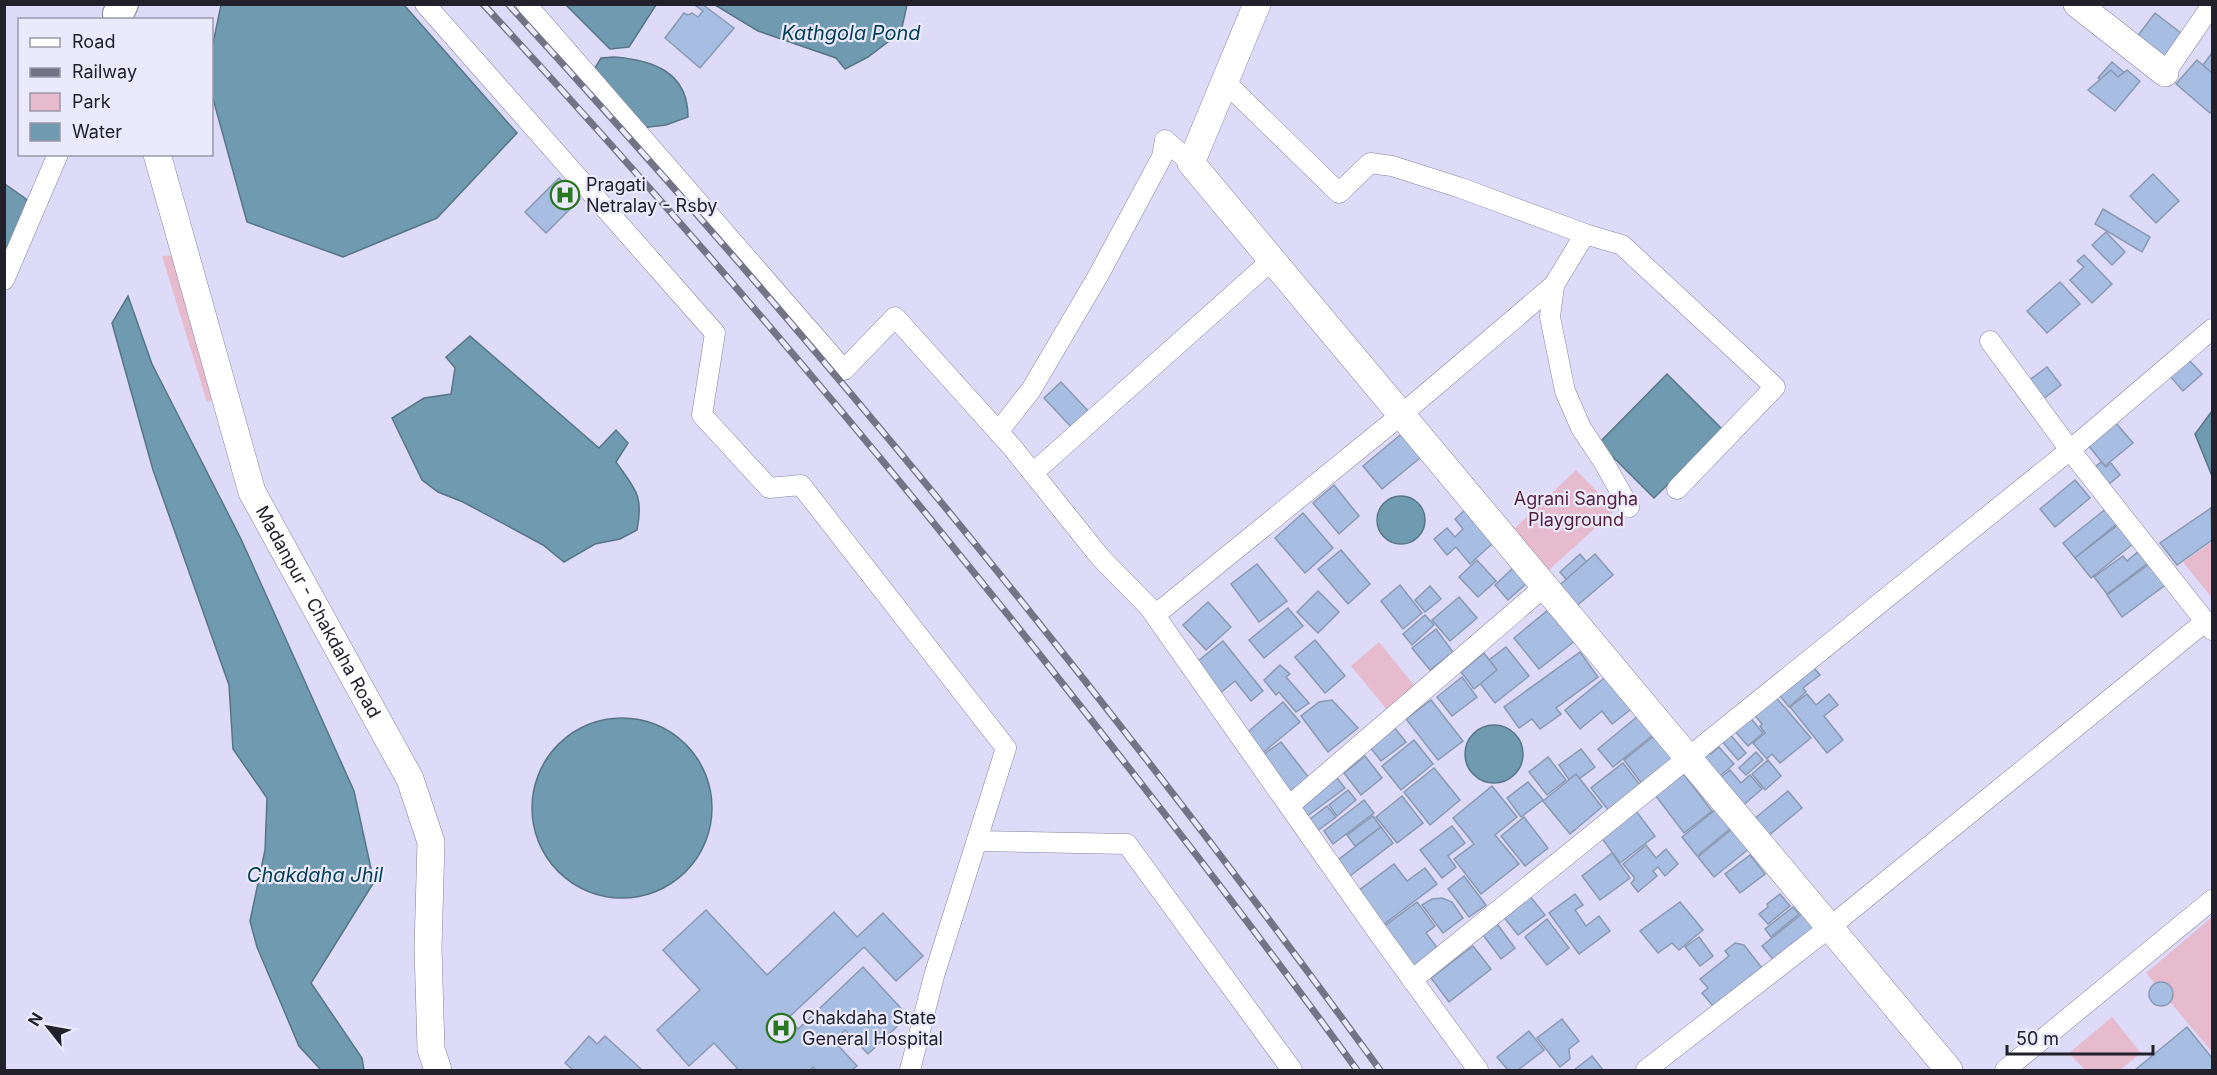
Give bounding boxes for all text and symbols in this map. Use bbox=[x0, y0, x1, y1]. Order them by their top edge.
legend bbox=[18, 18, 213, 156]
water label: Kathgola Pond bbox=[781, 21, 921, 45]
text: Road bbox=[72, 31, 115, 52]
text: Railway bbox=[72, 61, 137, 82]
text: Park bbox=[72, 91, 111, 112]
text: Water bbox=[72, 121, 122, 142]
place label: Pragati Netralay - Rsby bbox=[586, 174, 717, 216]
hospital icon: Pragati Netralay - Rsby bbox=[549, 179, 581, 211]
park label: Agrani Sangha Playground bbox=[1514, 488, 1638, 530]
street label: Madanpur - Chakdaha Road bbox=[252, 502, 385, 721]
water label: Chakdaha Jhil bbox=[247, 863, 383, 887]
north arrow bbox=[18, 997, 78, 1057]
place label: Chakdaha State General Hospital bbox=[802, 1007, 943, 1049]
text: N bbox=[23, 1009, 47, 1030]
hospital icon: Chakdaha State General Hospital bbox=[765, 1012, 797, 1044]
scale bar bbox=[2007, 1018, 2152, 1056]
text: 50 m bbox=[2016, 1028, 2059, 1049]

